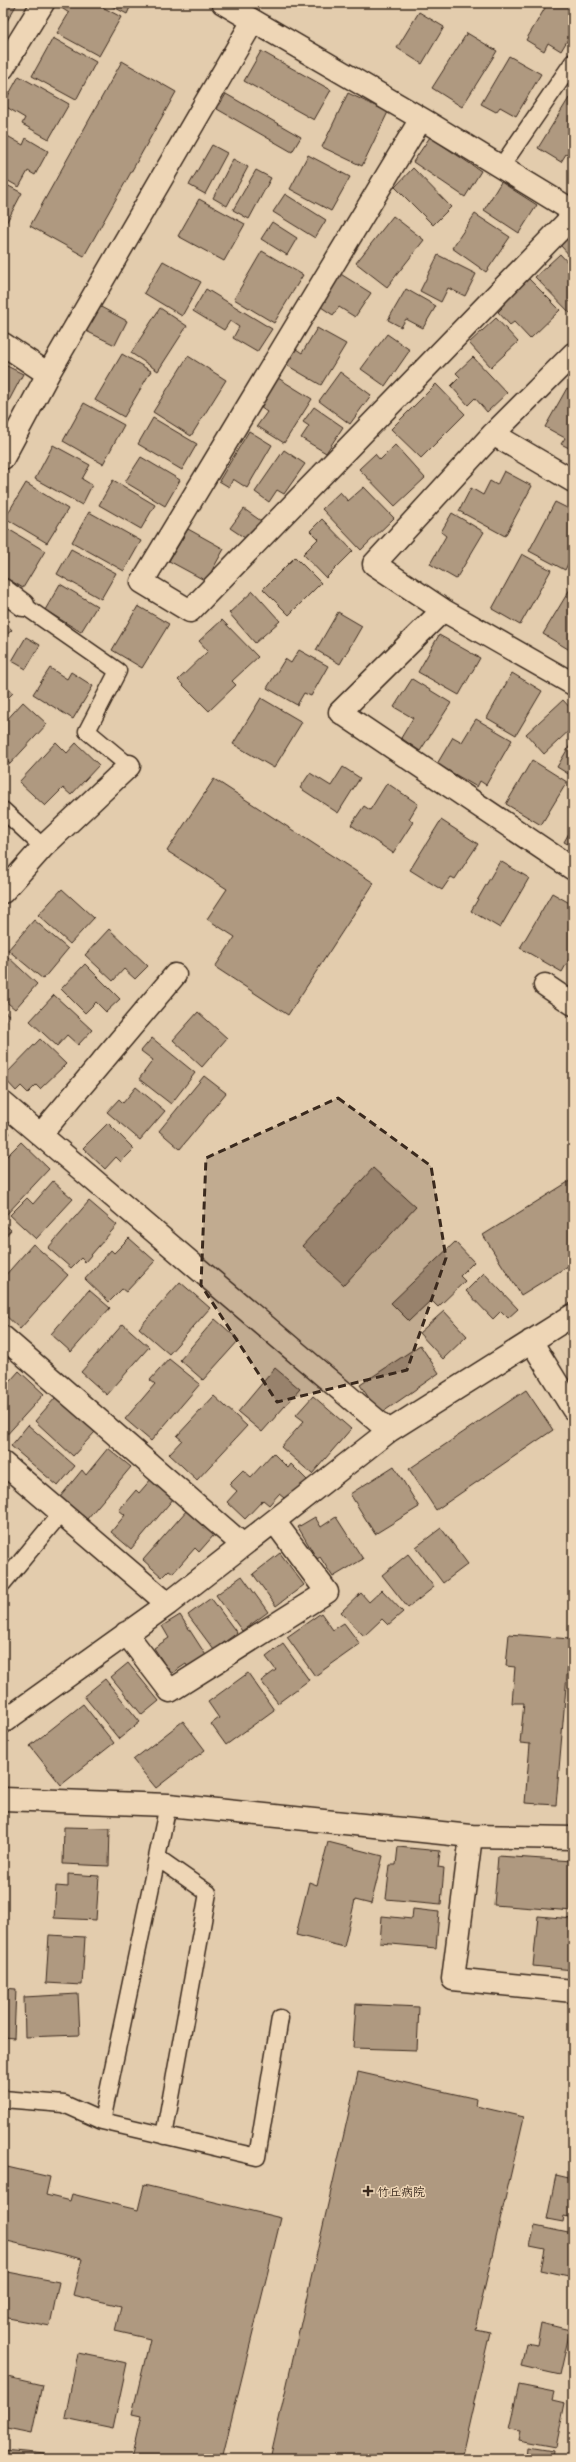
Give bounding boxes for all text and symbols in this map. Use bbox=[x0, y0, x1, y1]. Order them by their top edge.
place label: 竹丘病院 bbox=[377, 2182, 425, 2200]
marker: 竹丘病院 bbox=[362, 2185, 374, 2197]

